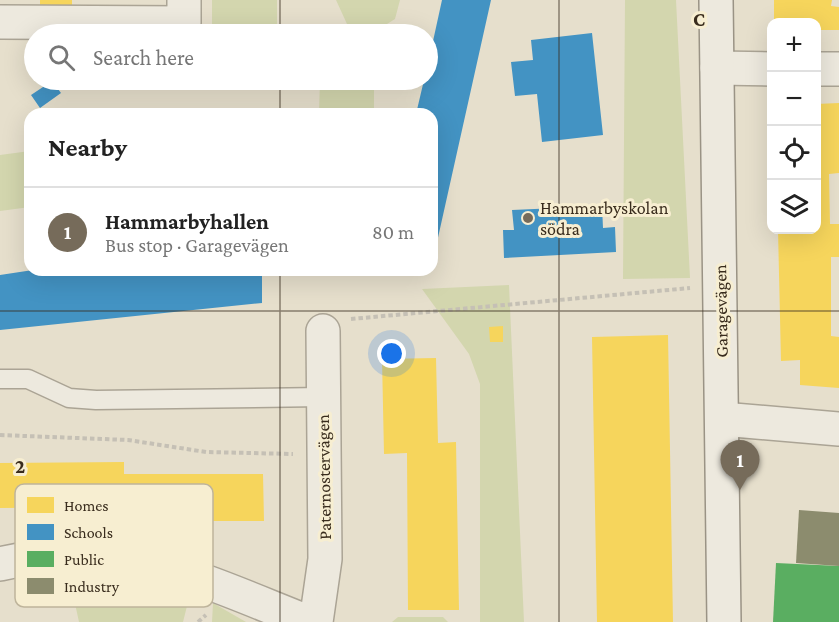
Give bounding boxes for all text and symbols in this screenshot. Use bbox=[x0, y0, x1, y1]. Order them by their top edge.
text: C bbox=[693, 8, 705, 30]
map controls bbox=[767, 18, 821, 234]
button: + bbox=[767, 18, 821, 72]
search box bbox=[24, 24, 438, 90]
icon: search bbox=[45, 41, 78, 74]
text: Search here bbox=[93, 45, 194, 70]
button: − bbox=[767, 72, 821, 126]
button: locate bbox=[767, 126, 821, 180]
text: Nearby bbox=[48, 133, 127, 162]
button: layers bbox=[767, 180, 821, 234]
place label: Hammarbyskolan södra bbox=[540, 198, 669, 239]
text: Hammarbyhallen bbox=[105, 209, 269, 234]
marker: Hammarbyskolan södra bbox=[521, 211, 535, 225]
text: 1 bbox=[64, 221, 71, 243]
text: 80 m bbox=[372, 221, 414, 243]
text: Bus stop · Garagevägen bbox=[105, 234, 289, 256]
street label: Garagevägen bbox=[710, 264, 732, 358]
your location bbox=[377, 339, 406, 368]
street label: Paternostervägen bbox=[313, 414, 335, 540]
pin: 1 bbox=[720, 440, 760, 490]
text: 2 bbox=[15, 455, 25, 477]
legend bbox=[15, 484, 213, 607]
text: Homes bbox=[64, 497, 109, 514]
text: Schools bbox=[64, 524, 113, 541]
text: Public bbox=[64, 551, 104, 568]
text: Industry bbox=[64, 578, 120, 596]

